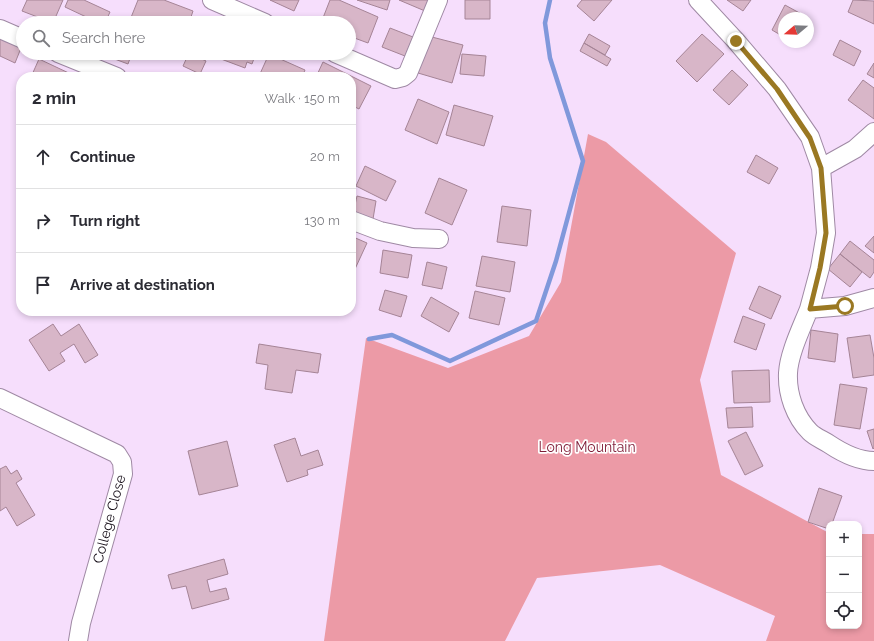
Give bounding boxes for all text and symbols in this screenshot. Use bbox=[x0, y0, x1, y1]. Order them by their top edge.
north arrow bbox=[778, 12, 814, 48]
search box bbox=[16, 16, 356, 60]
icon: search bbox=[30, 27, 52, 49]
text: Search here bbox=[62, 29, 145, 47]
route end bbox=[727, 32, 745, 50]
text: 2 min bbox=[32, 88, 76, 108]
text: Walk · 150 m bbox=[265, 91, 340, 106]
icon: ahead bbox=[32, 146, 54, 168]
text: Continue bbox=[70, 148, 135, 166]
text: 20 m bbox=[310, 149, 340, 164]
icon: right bbox=[32, 210, 54, 232]
text: Turn right bbox=[70, 212, 140, 230]
text: 130 m bbox=[304, 213, 340, 228]
icon: arrive bbox=[32, 274, 54, 296]
text: Arrive at destination bbox=[70, 276, 215, 294]
route start bbox=[836, 297, 854, 315]
park label: Long Mountain bbox=[538, 439, 636, 455]
street label: College Close bbox=[90, 473, 128, 565]
map controls bbox=[826, 521, 862, 629]
button: + bbox=[826, 521, 862, 557]
button: − bbox=[826, 557, 862, 593]
button: locate bbox=[826, 593, 862, 629]

